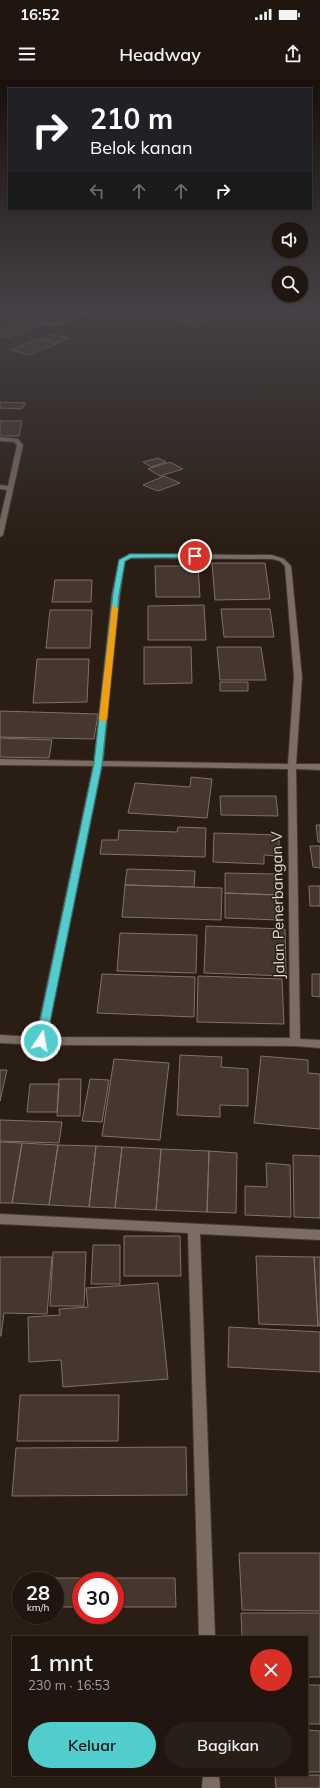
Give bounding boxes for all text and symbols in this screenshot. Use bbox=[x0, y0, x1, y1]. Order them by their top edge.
text: 16:52 bbox=[20, 5, 60, 24]
icon: menu bbox=[16, 43, 38, 65]
text: Headway bbox=[119, 43, 201, 66]
icon: share bbox=[282, 43, 304, 65]
text: 210 m bbox=[90, 101, 173, 136]
icon: right bbox=[24, 104, 76, 156]
text: Belok kanan bbox=[90, 136, 192, 159]
icon: left bbox=[86, 180, 108, 202]
icon: ahead bbox=[128, 180, 150, 202]
icon: ahead bbox=[170, 180, 192, 202]
icon: right bbox=[212, 180, 234, 202]
map controls bbox=[272, 222, 308, 302]
button: sound bbox=[272, 222, 308, 258]
button: search bbox=[272, 266, 308, 302]
pin bbox=[178, 539, 212, 573]
icon: arrive bbox=[184, 545, 206, 567]
street label: Jalan Penerbangan V bbox=[267, 831, 288, 979]
position arrow bbox=[20, 1020, 62, 1062]
speed limit sign: 30 bbox=[72, 1572, 124, 1624]
text: 28 bbox=[26, 1580, 50, 1605]
text: km/h bbox=[27, 1601, 49, 1614]
text: 1 mnt bbox=[28, 1647, 93, 1677]
button: close bbox=[250, 1649, 292, 1691]
text: 230 m · 16:53 bbox=[28, 1677, 110, 1693]
button: Keluar bbox=[28, 1722, 156, 1768]
button: Bagikan bbox=[164, 1722, 292, 1768]

